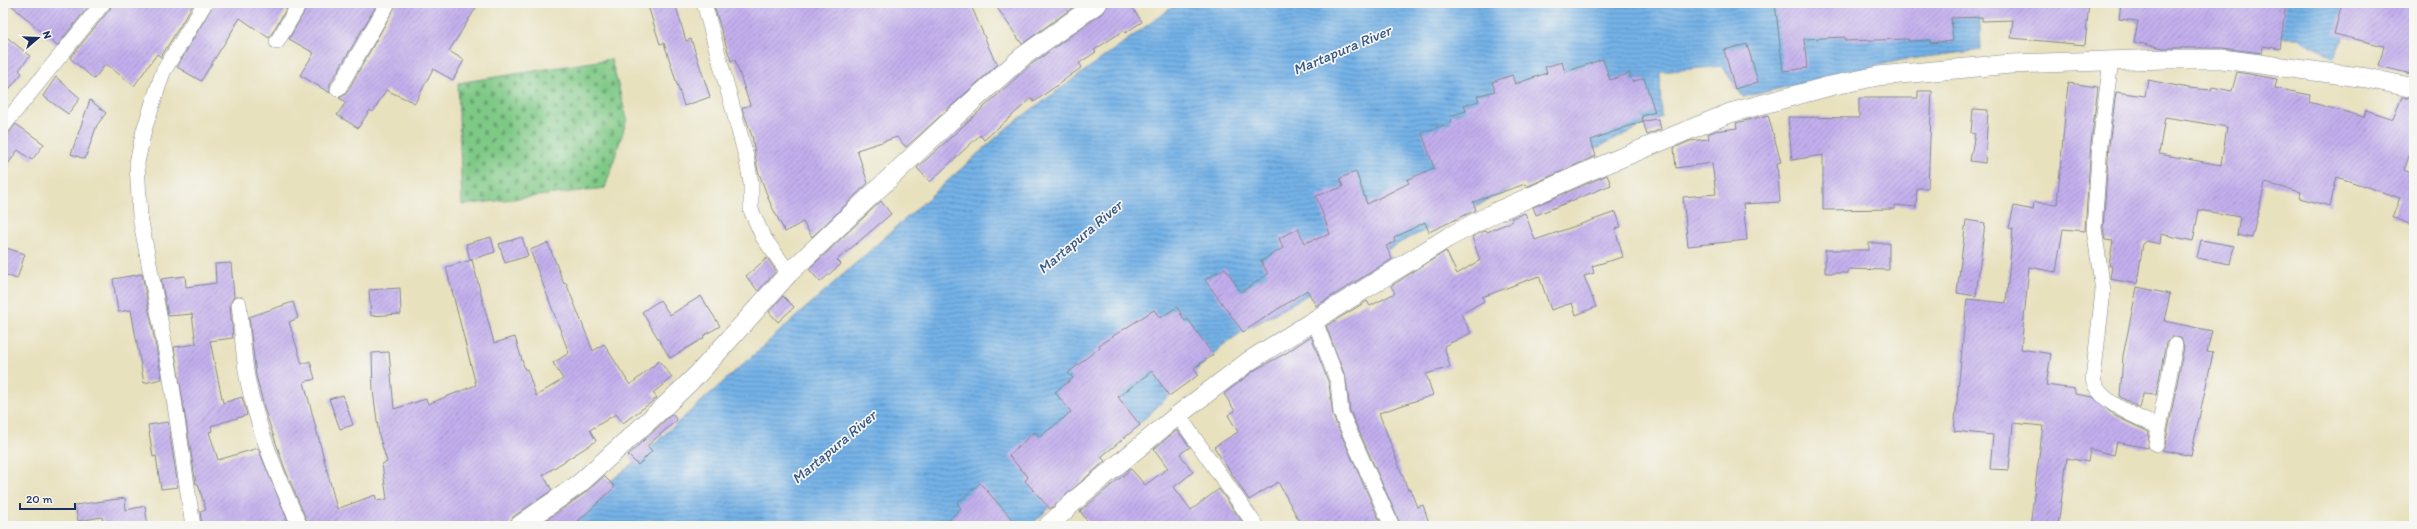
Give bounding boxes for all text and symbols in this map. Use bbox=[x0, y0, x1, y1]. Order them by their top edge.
north arrow bbox=[18, 18, 58, 58]
water label: Martapura River bbox=[1290, 20, 1396, 79]
text: N bbox=[40, 29, 54, 41]
water label: Martapura River bbox=[1034, 195, 1128, 278]
water label: Martapura River bbox=[788, 405, 882, 488]
scale bar bbox=[20, 485, 75, 511]
text: 20 m bbox=[26, 492, 53, 506]

